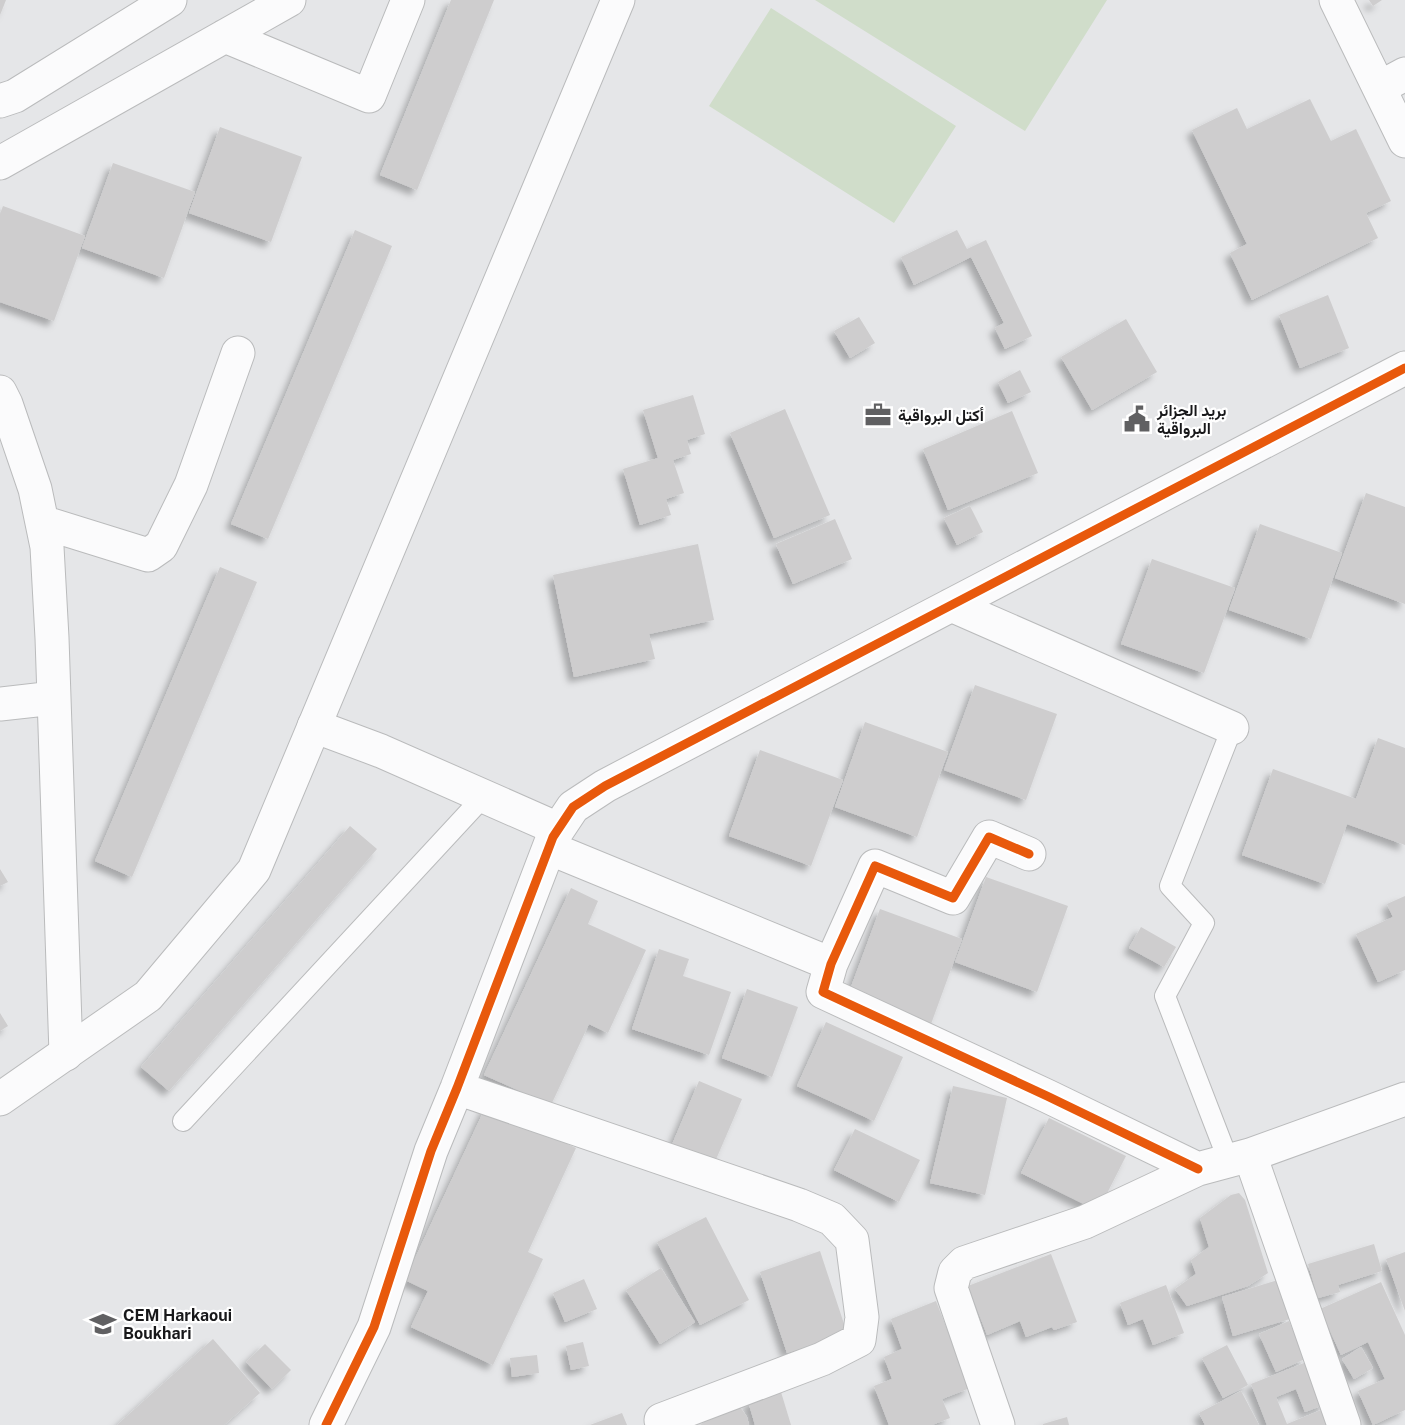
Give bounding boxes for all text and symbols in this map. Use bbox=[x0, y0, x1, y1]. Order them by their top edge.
office icon: أكتل البرواقية bbox=[863, 400, 893, 430]
place label: بريد الجزائر البرواقية bbox=[1156, 401, 1226, 439]
public building icon: بريد الجزائر البرواقية bbox=[1122, 404, 1152, 434]
place label: أكتل البرواقية bbox=[898, 406, 984, 426]
place label: CEM Harkaoui Boukhari bbox=[123, 1306, 232, 1343]
school or university icon: CEM Harkaoui Boukhari bbox=[88, 1309, 118, 1339]

